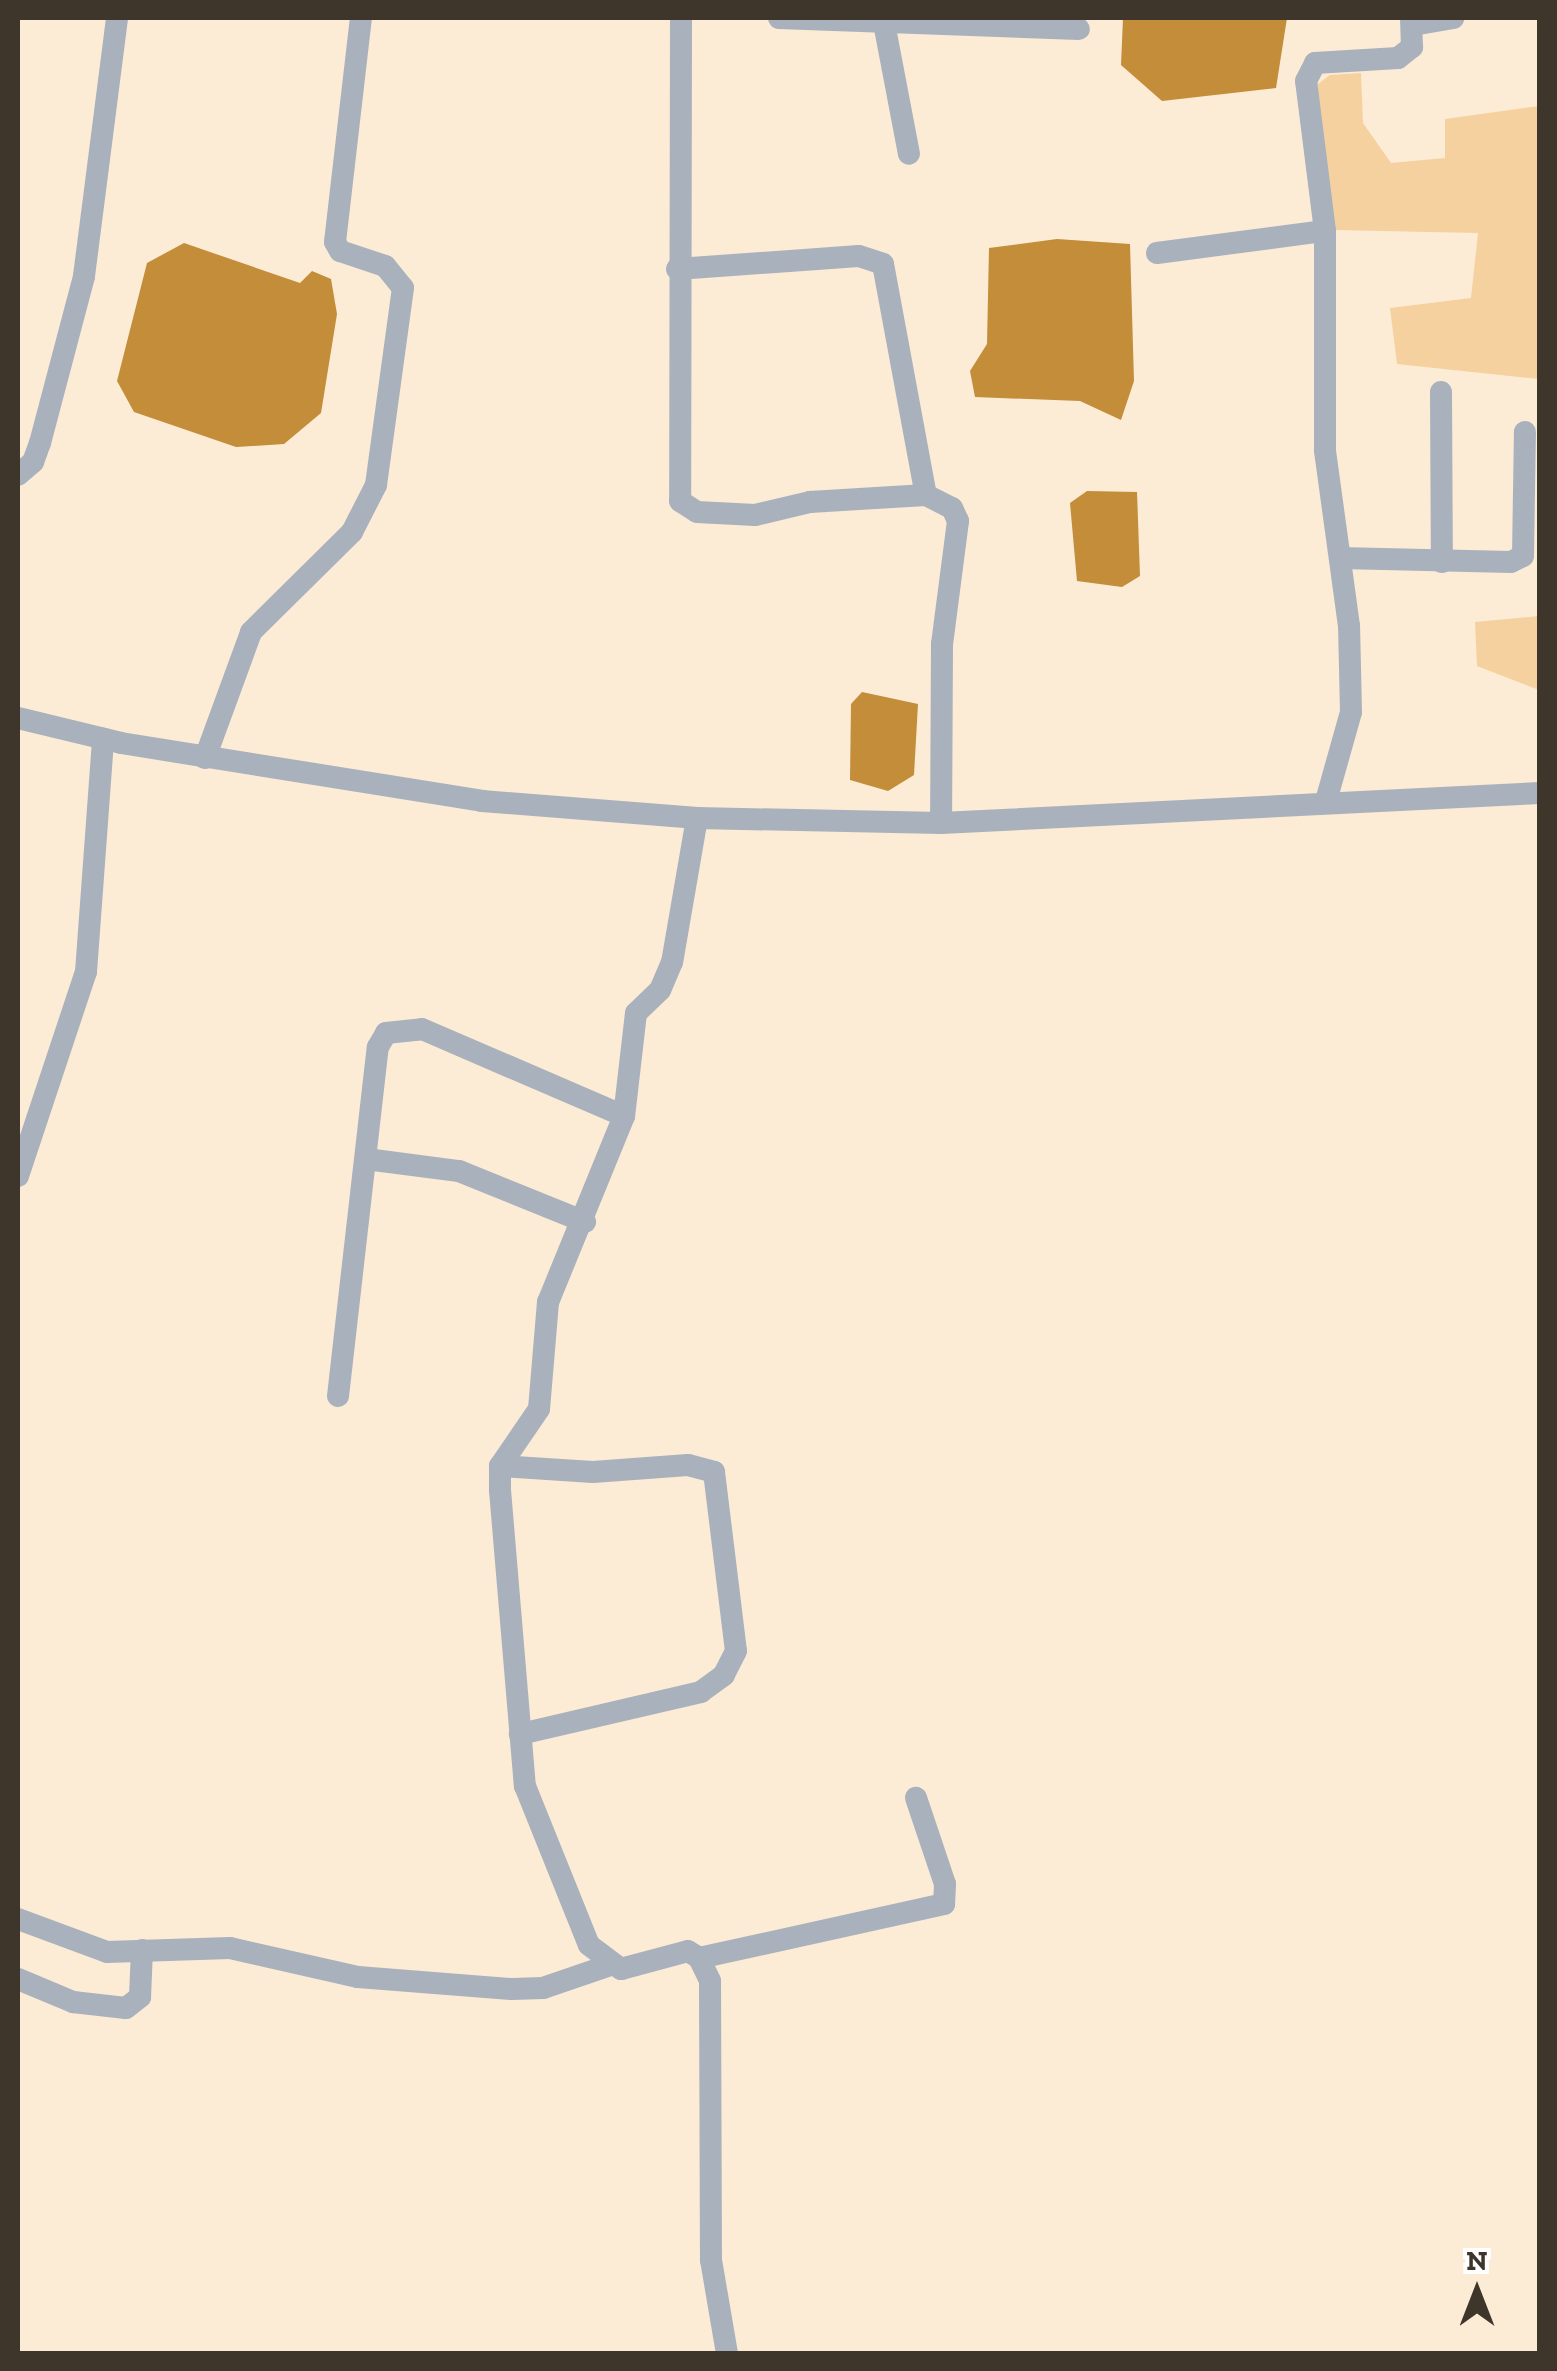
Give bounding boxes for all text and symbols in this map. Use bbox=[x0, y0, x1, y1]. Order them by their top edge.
north arrow bbox=[1427, 2241, 1527, 2341]
text: N bbox=[1466, 2244, 1488, 2277]

